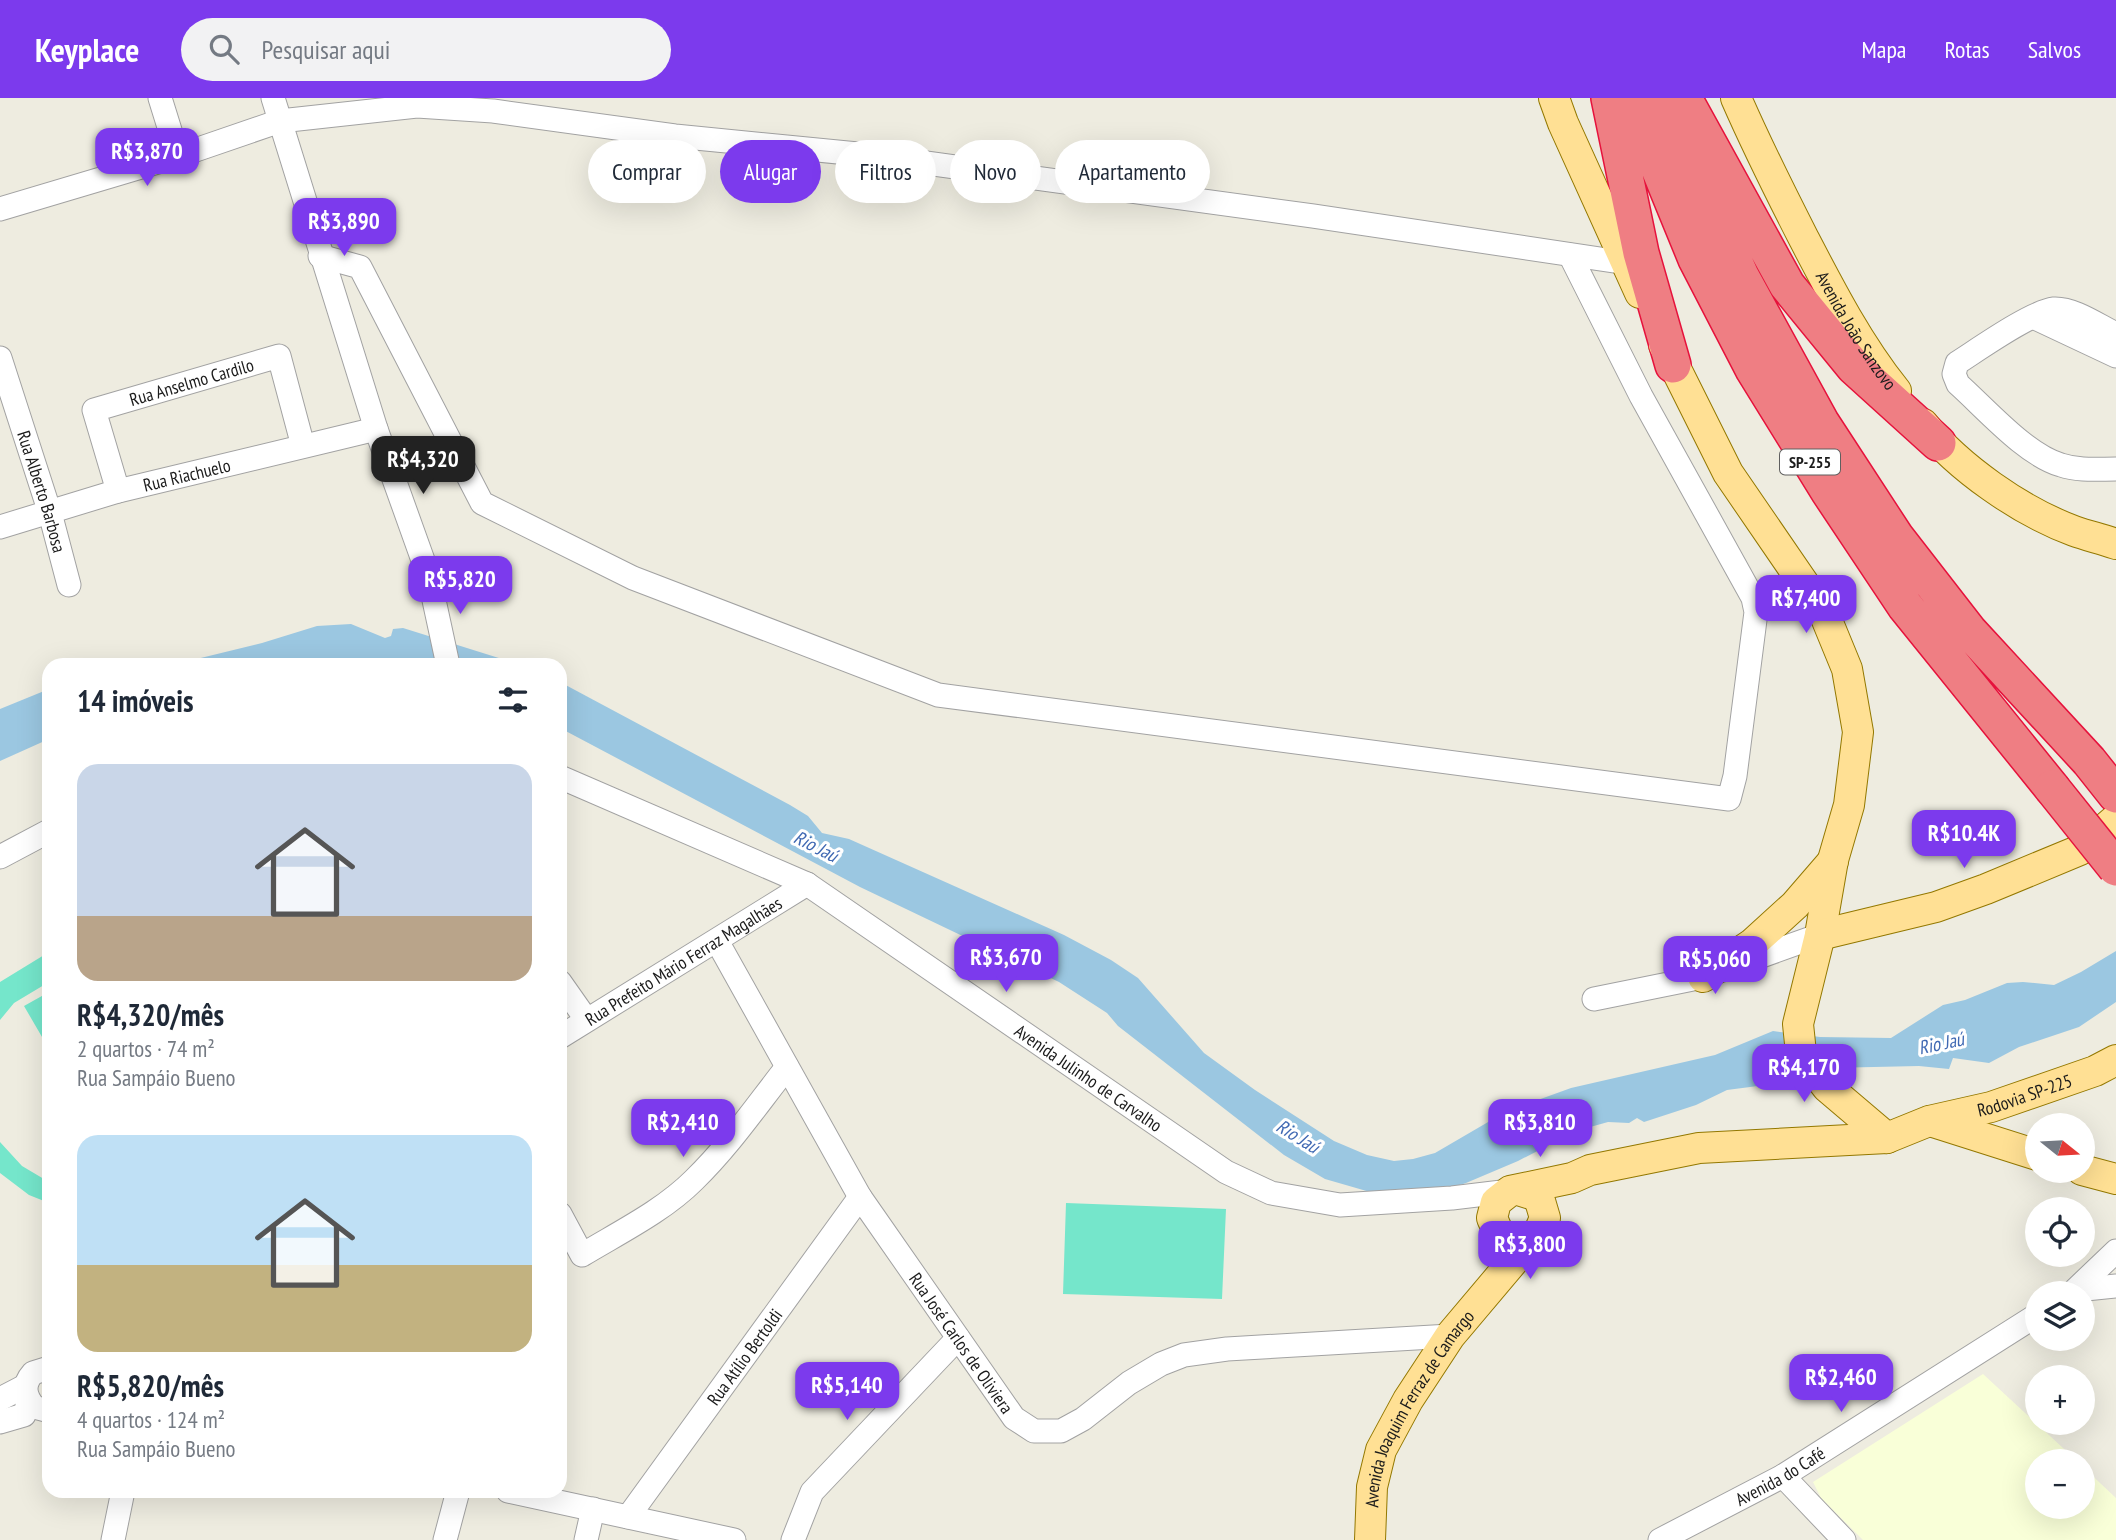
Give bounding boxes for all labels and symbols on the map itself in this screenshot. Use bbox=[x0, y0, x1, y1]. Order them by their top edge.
pin: R$3,870 bbox=[82, 129, 212, 188]
pin: R$3,890 bbox=[279, 198, 409, 258]
street label: Avenida João Sanzovo bbox=[1811, 267, 1902, 394]
street label: Rua Anselmo Cardilo bbox=[127, 352, 256, 411]
street label: Rua Alberto Barbosa bbox=[13, 428, 71, 555]
pin: R$4,320 bbox=[358, 436, 488, 496]
road number: SP-255 bbox=[1780, 450, 1840, 474]
street label: Rua Riachuelo bbox=[141, 453, 233, 496]
pin: R$5,820 bbox=[395, 556, 525, 616]
pin: R$7,400 bbox=[1741, 575, 1871, 635]
pin: R$10.4K bbox=[1899, 810, 2029, 870]
water label: Rio Jaú bbox=[790, 825, 843, 868]
street label: Rua Prefeito Mário Ferraz Magalhães bbox=[581, 891, 786, 1030]
pin: R$3,670 bbox=[941, 934, 1071, 994]
pin: R$5,060 bbox=[1650, 936, 1780, 996]
street label: Avenida Julinho de Carvalho bbox=[1010, 1019, 1167, 1137]
water label: Rio Jaú bbox=[1916, 1026, 1968, 1060]
pin: R$4,170 bbox=[1739, 1044, 1869, 1104]
street label: Rodovia SP-225 bbox=[1975, 1068, 2075, 1121]
pin: R$2,410 bbox=[618, 1100, 748, 1159]
pin: R$3,810 bbox=[1475, 1100, 1605, 1159]
north arrow bbox=[2025, 1113, 2095, 1183]
water label: Rio Jaú bbox=[1272, 1114, 1325, 1159]
pin: R$3,800 bbox=[1465, 1222, 1595, 1281]
street label: Rua José Carlos de Oliviera bbox=[905, 1268, 1019, 1418]
street label: Rua Atílio Bertoldi bbox=[702, 1304, 787, 1409]
street label: Avenida Joaquim Ferraz de Camargo bbox=[1360, 1305, 1479, 1508]
pin: R$2,460 bbox=[1776, 1354, 1906, 1414]
pin: R$5,140 bbox=[782, 1362, 912, 1422]
street label: Avenida do Café bbox=[1731, 1441, 1829, 1510]

